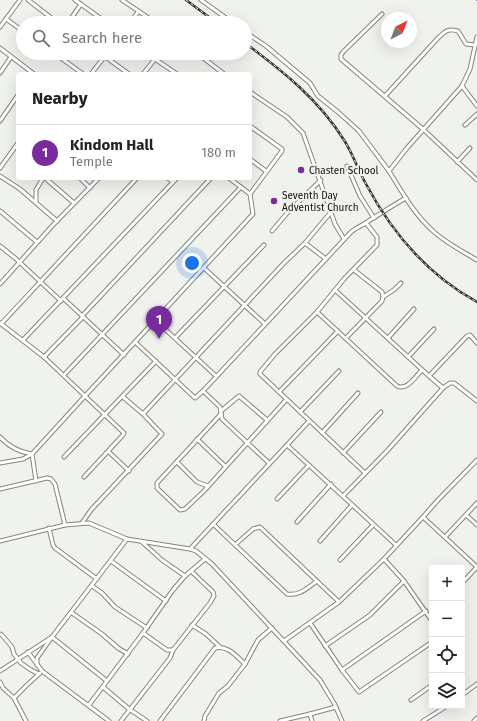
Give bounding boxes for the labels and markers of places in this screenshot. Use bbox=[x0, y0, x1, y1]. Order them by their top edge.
marker: Chasten School bbox=[296, 165, 306, 175]
place label: Chasten School bbox=[309, 165, 379, 177]
place label: Seventh Day Adventist Church bbox=[282, 190, 359, 214]
marker: Seventh Day Adventist Church bbox=[269, 196, 279, 206]
pin: 1 bbox=[146, 306, 172, 339]

